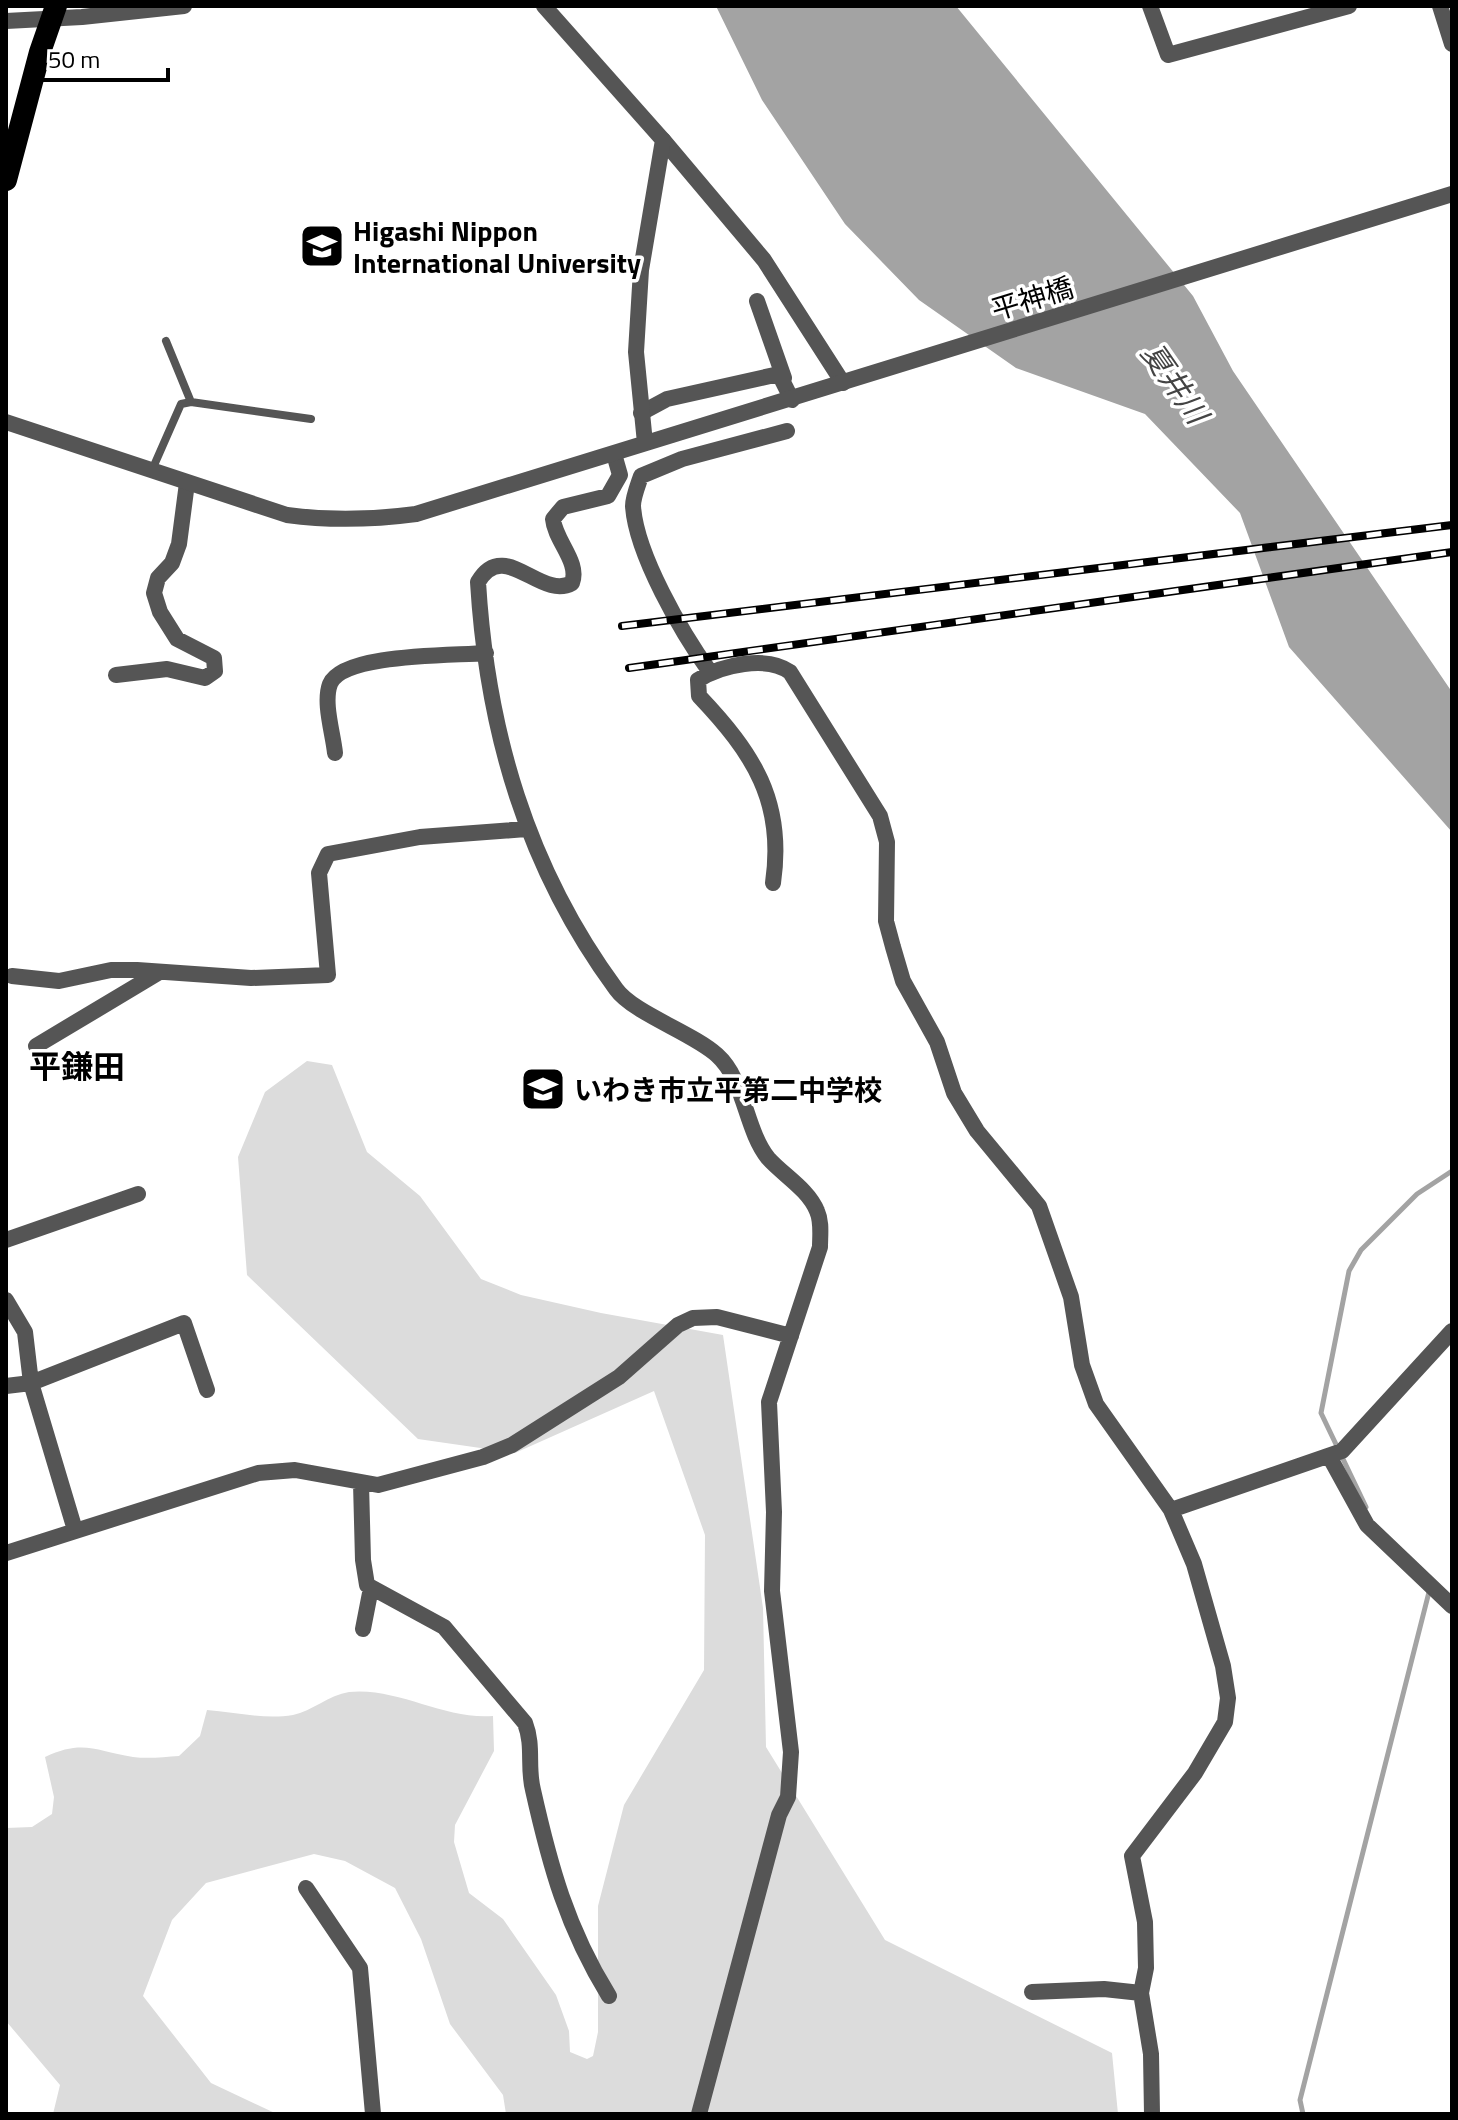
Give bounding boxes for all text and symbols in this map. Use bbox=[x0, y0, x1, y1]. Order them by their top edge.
scale bar bbox=[36, 32, 168, 82]
text: 50 m bbox=[48, 41, 100, 77]
place label: Higashi Nippon International University bbox=[353, 209, 641, 284]
school or university icon: Higashi Nippon International University bbox=[298, 222, 346, 270]
street label: 平神橋 bbox=[986, 265, 1078, 331]
water label: 夏井川 bbox=[1130, 333, 1221, 436]
district label: 平鎌田 bbox=[29, 1042, 125, 1090]
school or university icon: いわき市立平第二中学校 bbox=[519, 1065, 567, 1113]
place label: いわき市立平第二中学校 bbox=[574, 1068, 882, 1111]

